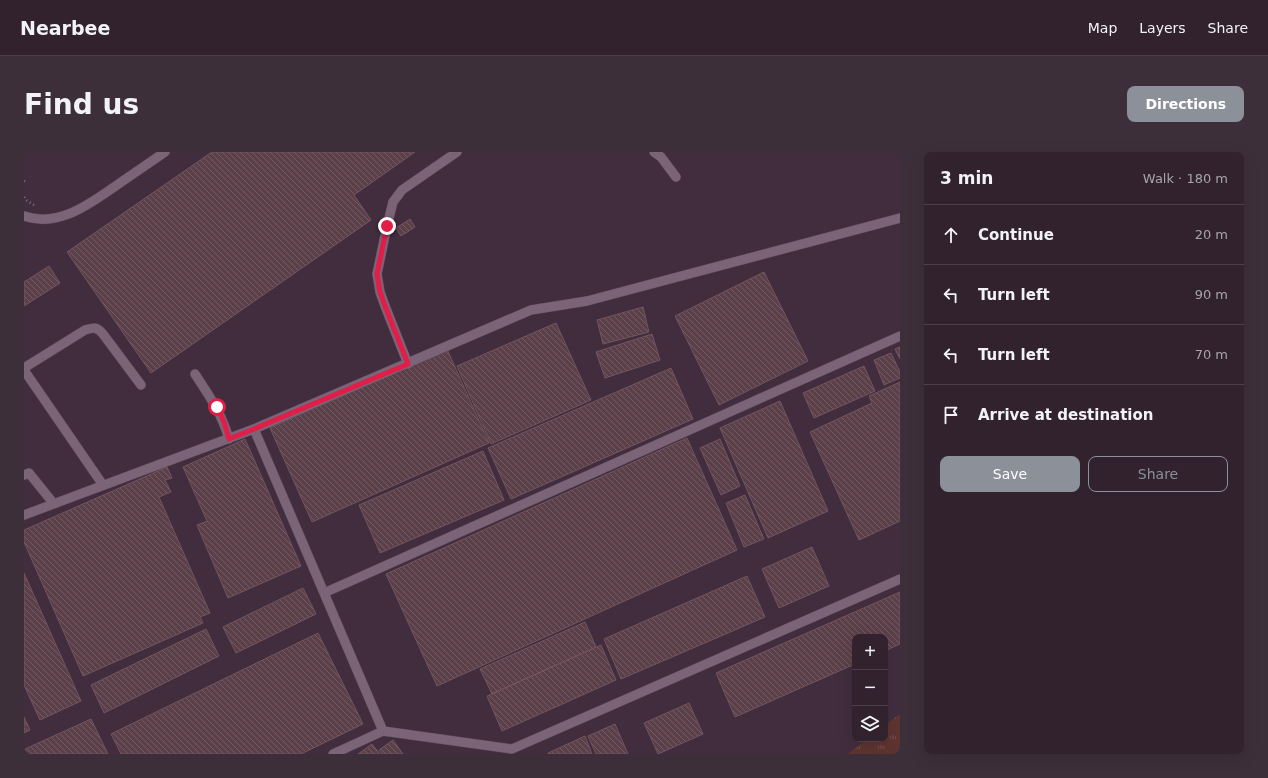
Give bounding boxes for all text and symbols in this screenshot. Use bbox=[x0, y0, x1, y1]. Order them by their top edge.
text: Nearbee bbox=[20, 17, 110, 39]
text: Map bbox=[1088, 20, 1117, 36]
text: Layers bbox=[1139, 20, 1186, 36]
text: Share bbox=[1208, 20, 1248, 36]
button: Directions bbox=[1127, 86, 1244, 122]
text: Find us bbox=[24, 88, 139, 121]
text: 3 min bbox=[940, 168, 993, 188]
text: Walk · 180 m bbox=[1143, 171, 1228, 186]
route end bbox=[378, 217, 396, 235]
icon: ahead bbox=[940, 224, 962, 246]
text: Continue bbox=[978, 226, 1054, 244]
text: 20 m bbox=[1195, 227, 1228, 242]
icon: left bbox=[940, 284, 962, 306]
text: Turn left bbox=[978, 286, 1050, 304]
text: 90 m bbox=[1195, 287, 1228, 302]
icon: left bbox=[940, 344, 962, 366]
text: Turn left bbox=[978, 346, 1050, 364]
text: 70 m bbox=[1195, 347, 1228, 362]
route start bbox=[208, 398, 226, 416]
icon: arrive bbox=[940, 404, 962, 426]
text: Arrive at destination bbox=[978, 406, 1153, 424]
button: Save bbox=[940, 456, 1080, 492]
button: Share bbox=[1088, 456, 1228, 492]
map controls bbox=[852, 634, 888, 742]
button: + bbox=[852, 634, 888, 670]
button: − bbox=[852, 670, 888, 706]
button: layers bbox=[852, 706, 888, 742]

